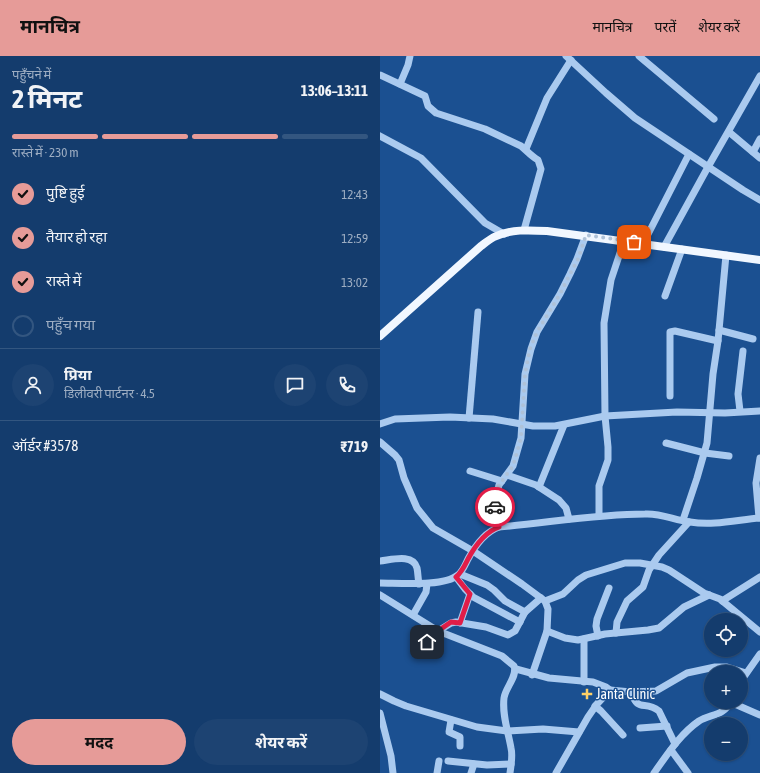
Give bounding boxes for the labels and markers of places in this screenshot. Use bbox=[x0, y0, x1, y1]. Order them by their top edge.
pin bbox=[617, 225, 651, 259]
pin bbox=[410, 625, 444, 659]
place label: Janta Clinic bbox=[596, 686, 655, 702]
marker: Janta Clinic bbox=[581, 688, 593, 700]

